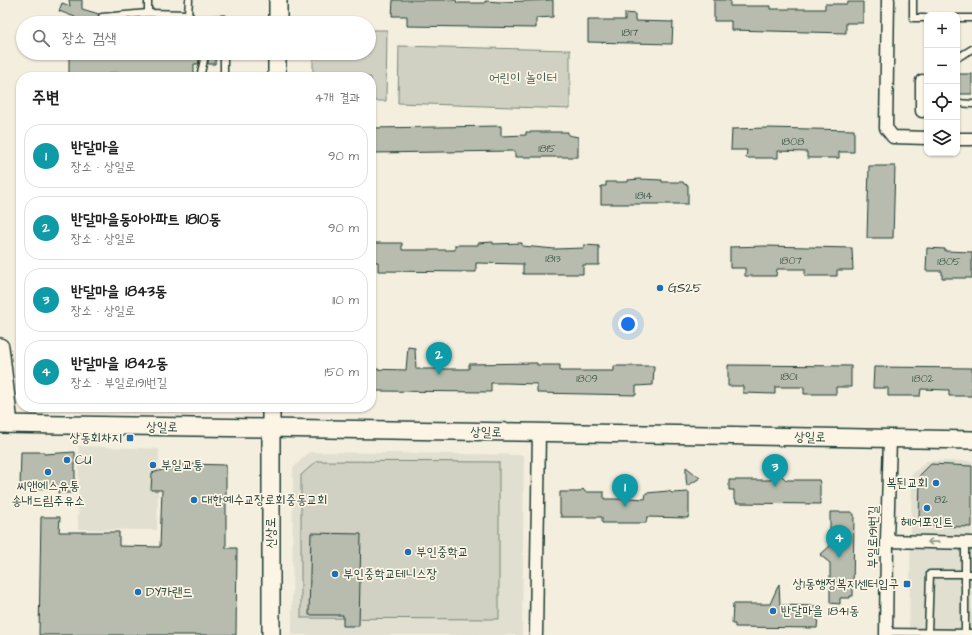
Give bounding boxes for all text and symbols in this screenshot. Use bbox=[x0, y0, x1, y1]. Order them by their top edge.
map controls bbox=[924, 12, 960, 156]
button: + bbox=[924, 12, 960, 48]
search box bbox=[16, 16, 376, 60]
house number: 1817 bbox=[622, 25, 639, 40]
icon: search bbox=[30, 27, 52, 49]
text: 장소 검색 bbox=[62, 28, 116, 49]
button: − bbox=[924, 48, 960, 84]
park label: 어린이 놀이터 bbox=[489, 69, 557, 87]
button: locate bbox=[924, 84, 960, 120]
text: 주변 bbox=[32, 86, 59, 110]
text: 4개 결과 bbox=[315, 89, 360, 107]
button: layers bbox=[924, 120, 960, 156]
house number: 1808 bbox=[782, 134, 804, 149]
text: 반달마을 bbox=[71, 137, 119, 158]
house number: 1815 bbox=[538, 141, 556, 156]
text: 1 bbox=[45, 147, 47, 165]
text: 90 m bbox=[328, 147, 359, 165]
text: 장소 · 상일로 bbox=[71, 158, 136, 176]
house number: 1814 bbox=[635, 188, 653, 203]
text: 반달마을동아아파트 1810동 bbox=[71, 209, 221, 230]
text: 2 bbox=[42, 219, 50, 237]
text: 90 m bbox=[328, 219, 359, 237]
text: 장소 · 상일로 bbox=[71, 230, 136, 248]
house number: 1813 bbox=[545, 251, 561, 266]
house number: 1807 bbox=[780, 253, 802, 268]
house number: 1805 bbox=[937, 254, 961, 269]
place label: GS25 bbox=[668, 279, 702, 297]
text: 반달마을 1843동 bbox=[71, 281, 167, 302]
marker: GS25 bbox=[655, 283, 665, 293]
text: 3 bbox=[43, 291, 49, 309]
text: 110 m bbox=[332, 291, 359, 309]
text: 장소 · 상일로 bbox=[71, 302, 136, 320]
your location bbox=[618, 314, 638, 334]
pin: 2 bbox=[426, 342, 452, 375]
text: 반달마을 1842동 bbox=[71, 353, 168, 374]
text: 4 bbox=[42, 363, 50, 381]
text: 150 m bbox=[325, 363, 359, 381]
house number: 1801 bbox=[781, 369, 798, 384]
house number: 1809 bbox=[576, 371, 598, 386]
house number: 1802 bbox=[912, 371, 935, 386]
text: 장소 · 부일로191번길 bbox=[71, 374, 167, 392]
street label: 상일로 bbox=[146, 418, 178, 436]
street label: 상일로 bbox=[470, 423, 502, 441]
street label: 상일로 bbox=[794, 428, 826, 446]
place label: 상동회차지 bbox=[70, 429, 122, 447]
marker: 상동회차지 bbox=[125, 433, 135, 443]
place label: CU bbox=[75, 451, 92, 469]
pin: 3 bbox=[762, 454, 788, 487]
marker: CU bbox=[62, 455, 72, 465]
place label: 부일교통 bbox=[161, 456, 203, 474]
marker: 부일교통 bbox=[148, 460, 158, 470]
marker: 씨앤에스유통 송내드림주유소 bbox=[43, 467, 53, 477]
pin: 1 bbox=[612, 474, 638, 507]
place label: 복된교회 bbox=[886, 474, 928, 492]
place label: 씨앤에스유통 송내드림주유소 bbox=[11, 477, 85, 510]
marker: 복된교회 bbox=[931, 478, 941, 488]
place label: 대한예수교장로회중동교회 bbox=[202, 491, 328, 509]
house number: 82 bbox=[934, 492, 948, 507]
marker: 대한예수교장로회중동교회 bbox=[189, 495, 199, 505]
marker: 헤어포인트 bbox=[922, 503, 932, 513]
street label: 부일로191번길 bbox=[863, 505, 883, 569]
place label: 헤어포인트 bbox=[901, 513, 953, 531]
street label: 신상로 bbox=[262, 517, 280, 549]
pin: 4 bbox=[826, 525, 852, 558]
one-way arrow bbox=[927, 538, 940, 546]
place label: 부인중학교 bbox=[416, 543, 468, 561]
marker: 부인중학교 bbox=[403, 547, 413, 557]
place label: 부인중학교테니스장 bbox=[343, 565, 437, 583]
marker: 부인중학교테니스장 bbox=[330, 569, 340, 579]
place label: 상1동행정복지센터입구 bbox=[793, 575, 899, 593]
marker: 상1동행정복지센터입구 bbox=[902, 579, 912, 589]
place label: DY카랜드 bbox=[146, 583, 193, 601]
marker: DY카랜드 bbox=[133, 587, 143, 597]
place label: 반달마을 1841동 bbox=[781, 602, 859, 620]
marker: 반달마을 1841동 bbox=[768, 606, 778, 616]

